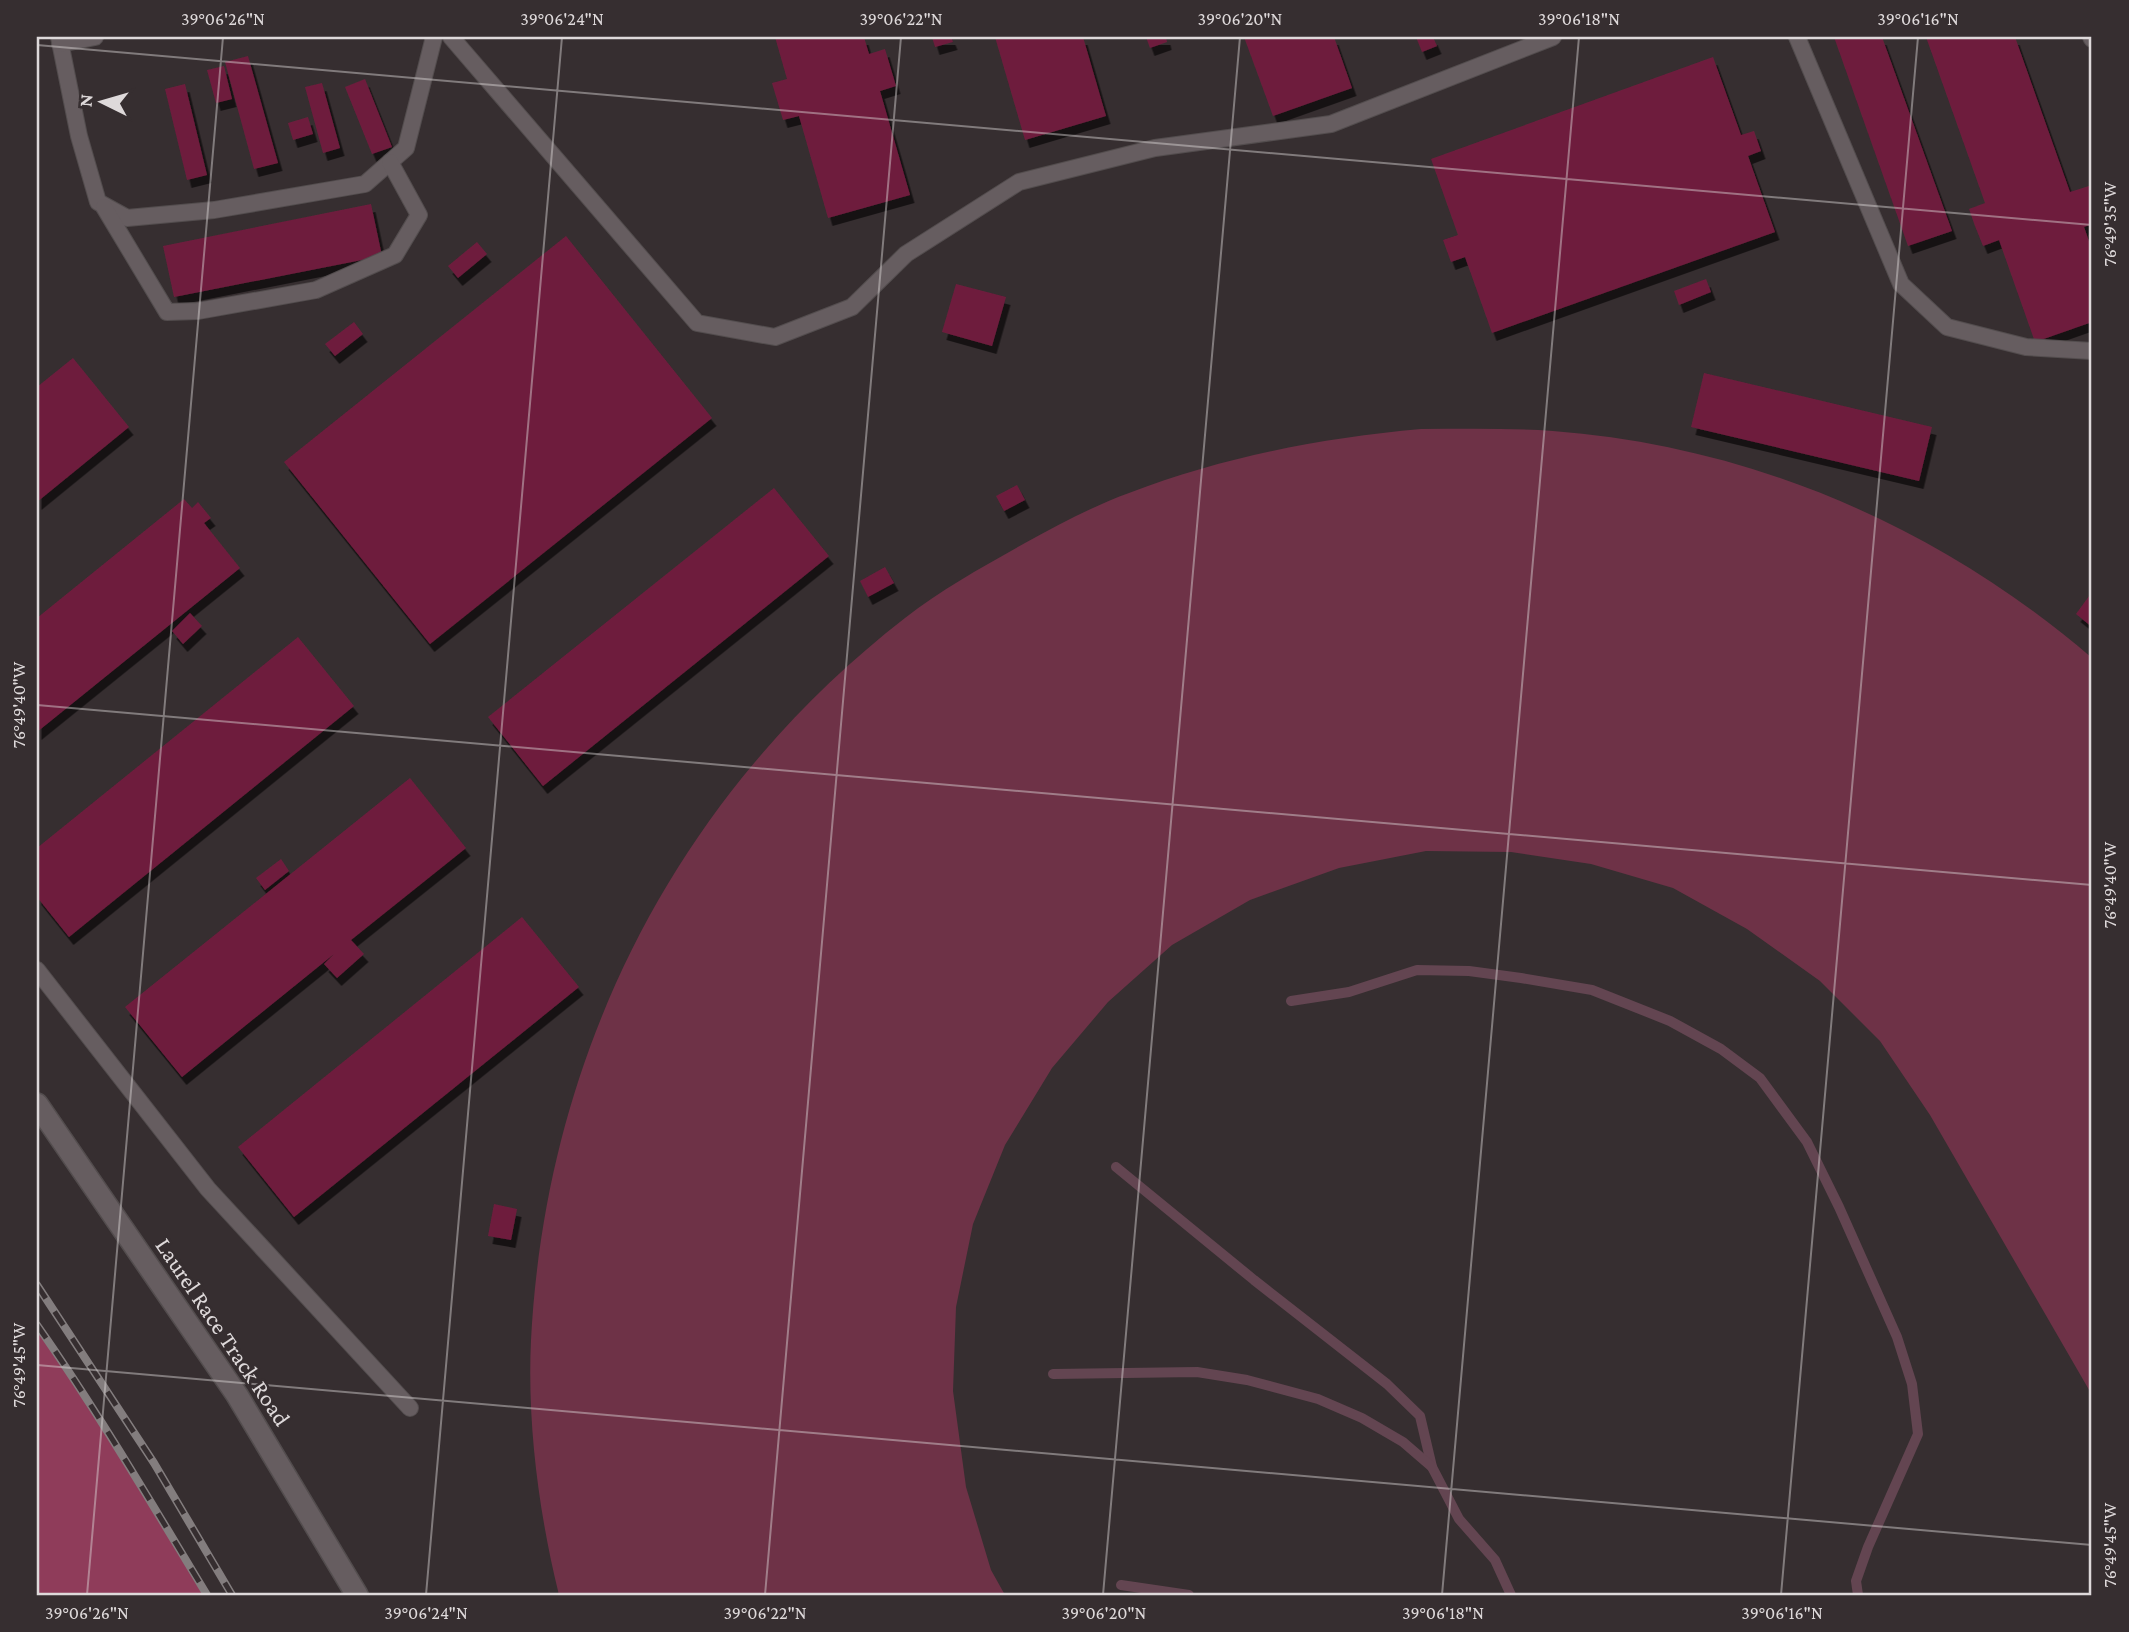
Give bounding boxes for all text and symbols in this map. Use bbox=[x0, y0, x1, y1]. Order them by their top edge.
text: 39°06'26"N bbox=[181, 9, 265, 29]
text: 39°06'24"N bbox=[520, 9, 604, 29]
text: 39°06'22"N bbox=[859, 9, 943, 29]
text: 39°06'20"N bbox=[1198, 9, 1283, 29]
text: 39°06'18"N bbox=[1538, 9, 1620, 29]
text: 39°06'16"N bbox=[1877, 9, 1959, 29]
north arrow bbox=[66, 66, 136, 136]
text: N bbox=[75, 93, 97, 108]
text: 76°49'35"W bbox=[2100, 181, 2120, 266]
text: 76°49'40"W bbox=[9, 661, 29, 748]
text: 76°49'40"W bbox=[2100, 841, 2120, 928]
street label: Laurel Race Track Road bbox=[150, 1233, 297, 1431]
text: 76°49'45"W bbox=[9, 1322, 29, 1407]
text: 76°49'45"W bbox=[2100, 1502, 2120, 1587]
text: 39°06'26"N bbox=[45, 1603, 129, 1623]
text: 39°06'24"N bbox=[384, 1603, 468, 1623]
text: 39°06'22"N bbox=[723, 1603, 807, 1623]
text: 39°06'20"N bbox=[1062, 1603, 1147, 1623]
text: 39°06'18"N bbox=[1402, 1603, 1484, 1623]
text: 39°06'16"N bbox=[1741, 1603, 1823, 1623]

